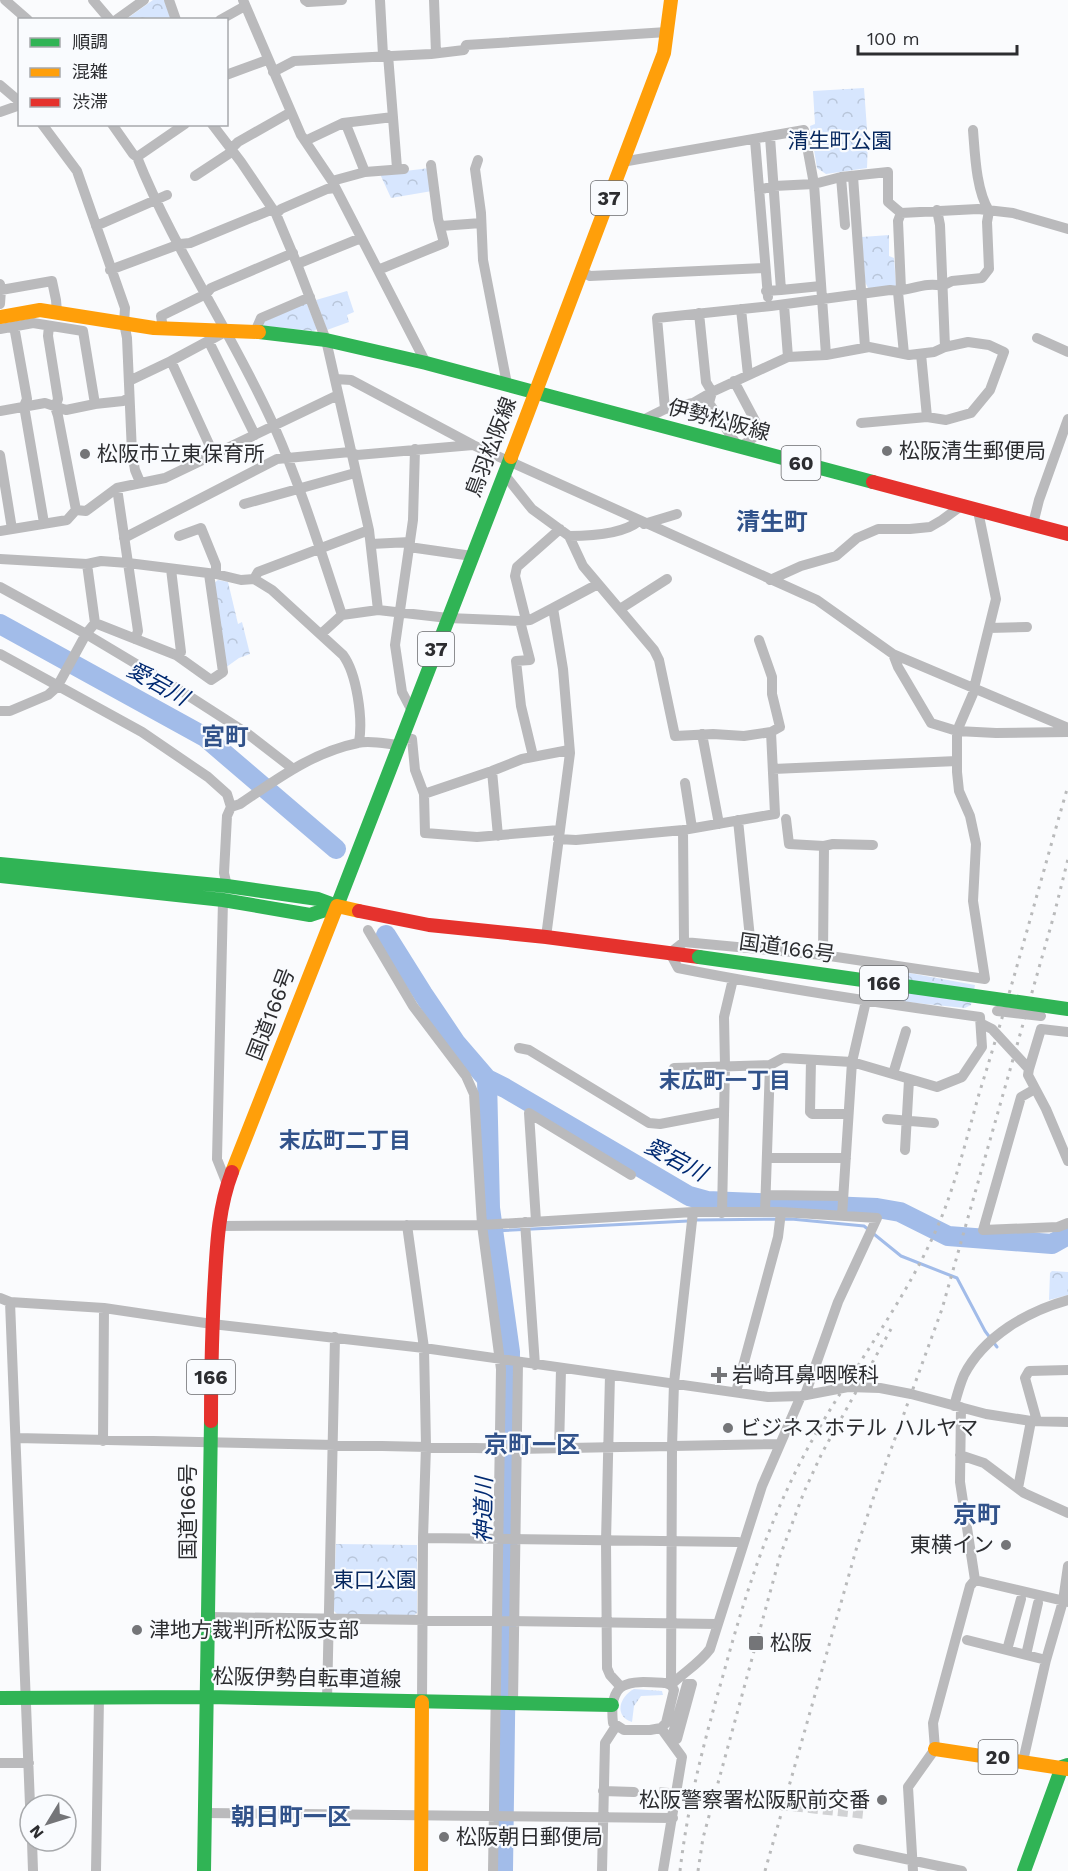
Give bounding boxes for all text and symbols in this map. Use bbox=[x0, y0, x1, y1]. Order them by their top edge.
legend bbox=[18, 18, 228, 126]
scale bar bbox=[858, 18, 1017, 56]
text: 100 m bbox=[867, 28, 920, 49]
text: 順調 bbox=[72, 31, 108, 52]
text: 混雑 bbox=[72, 61, 108, 82]
text: 渋滞 bbox=[72, 91, 108, 112]
park label: 清生町公園 bbox=[788, 128, 893, 153]
road number: 37 bbox=[591, 181, 627, 215]
street label: 鳥羽松阪線 bbox=[460, 393, 521, 500]
street label: 伊勢松阪線 bbox=[665, 394, 773, 445]
place label: 松阪清生郵便局 bbox=[899, 438, 1046, 463]
place label: 松阪市立東保育所 bbox=[97, 441, 265, 466]
marker: 松阪清生郵便局 bbox=[880, 444, 894, 458]
road number: 60 bbox=[782, 446, 820, 480]
marker: 松阪市立東保育所 bbox=[78, 447, 92, 461]
district label: 清生町 bbox=[736, 508, 808, 536]
road number: 37 bbox=[418, 632, 454, 666]
water label: 愛宕川 bbox=[123, 657, 194, 711]
district label: 宮町 bbox=[201, 723, 249, 751]
street label: 国道166号 bbox=[737, 928, 837, 967]
street label: 国道166号 bbox=[242, 964, 300, 1063]
road number: 166 bbox=[860, 966, 908, 1000]
district label: 末広町一丁目 bbox=[659, 1068, 791, 1093]
district label: 末広町二丁目 bbox=[279, 1128, 411, 1153]
water label: 愛宕川 bbox=[641, 1133, 713, 1187]
road number: 166 bbox=[187, 1360, 235, 1394]
place label: 岩崎耳鼻咽喉科 bbox=[732, 1362, 879, 1387]
marker: 岩崎耳鼻咽喉科 bbox=[710, 1366, 728, 1384]
place label: ビジネスホテル ハルヤマ bbox=[740, 1415, 978, 1440]
marker: ビジネスホテル ハルヤマ bbox=[721, 1421, 735, 1435]
district label: 京町一区 bbox=[484, 1431, 580, 1459]
street label: 国道166号 bbox=[175, 1464, 200, 1560]
water label: 神道川 bbox=[470, 1475, 497, 1543]
district label: 京町 bbox=[953, 1501, 1001, 1529]
place label: 東横イン bbox=[910, 1532, 994, 1557]
marker: 東横イン bbox=[999, 1538, 1013, 1552]
park label: 東口公園 bbox=[333, 1567, 417, 1592]
place label: 津地方裁判所松阪支部 bbox=[149, 1617, 359, 1642]
marker: 津地方裁判所松阪支部 bbox=[130, 1623, 144, 1637]
place label: 松阪 bbox=[770, 1630, 812, 1655]
marker: 松阪 bbox=[747, 1634, 765, 1652]
street label: 松阪伊勢自転車道線 bbox=[212, 1663, 402, 1692]
road number: 20 bbox=[978, 1740, 1018, 1774]
place label: 松阪警察署松阪駅前交番 bbox=[639, 1787, 870, 1812]
north arrow bbox=[18, 1793, 78, 1853]
marker: 松阪警察署松阪駅前交番 bbox=[875, 1793, 889, 1807]
district label: 朝日町一区 bbox=[231, 1803, 351, 1831]
text: N bbox=[25, 1821, 48, 1842]
place label: 松阪朝日郵便局 bbox=[456, 1824, 603, 1849]
marker: 松阪朝日郵便局 bbox=[437, 1830, 451, 1844]

